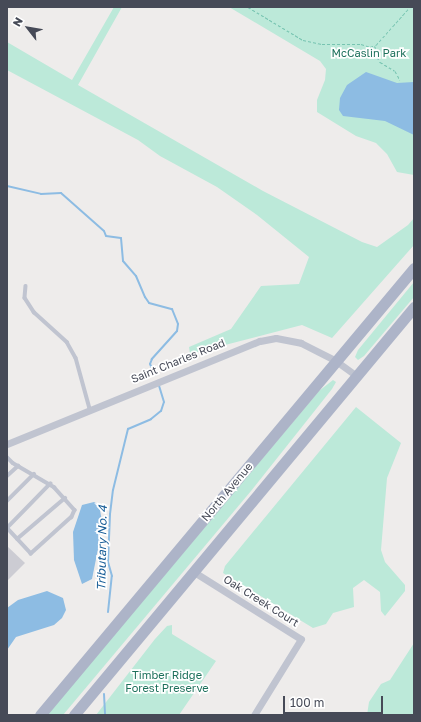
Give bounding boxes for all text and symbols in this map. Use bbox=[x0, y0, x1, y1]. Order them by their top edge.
north arrow bbox=[8, 8, 48, 48]
text: N bbox=[10, 15, 25, 28]
park label: McCaslin Park bbox=[332, 46, 406, 60]
street label: Saint Charles Road bbox=[129, 336, 227, 386]
street label: North Avenue bbox=[199, 460, 255, 524]
water label: Tributary No. 4 bbox=[94, 505, 110, 591]
street label: Oak Creek Court bbox=[221, 573, 301, 629]
park label: Timber Ridge Forest Preserve bbox=[125, 669, 209, 695]
scale bar bbox=[285, 688, 385, 714]
text: 100 m bbox=[290, 695, 324, 710]

